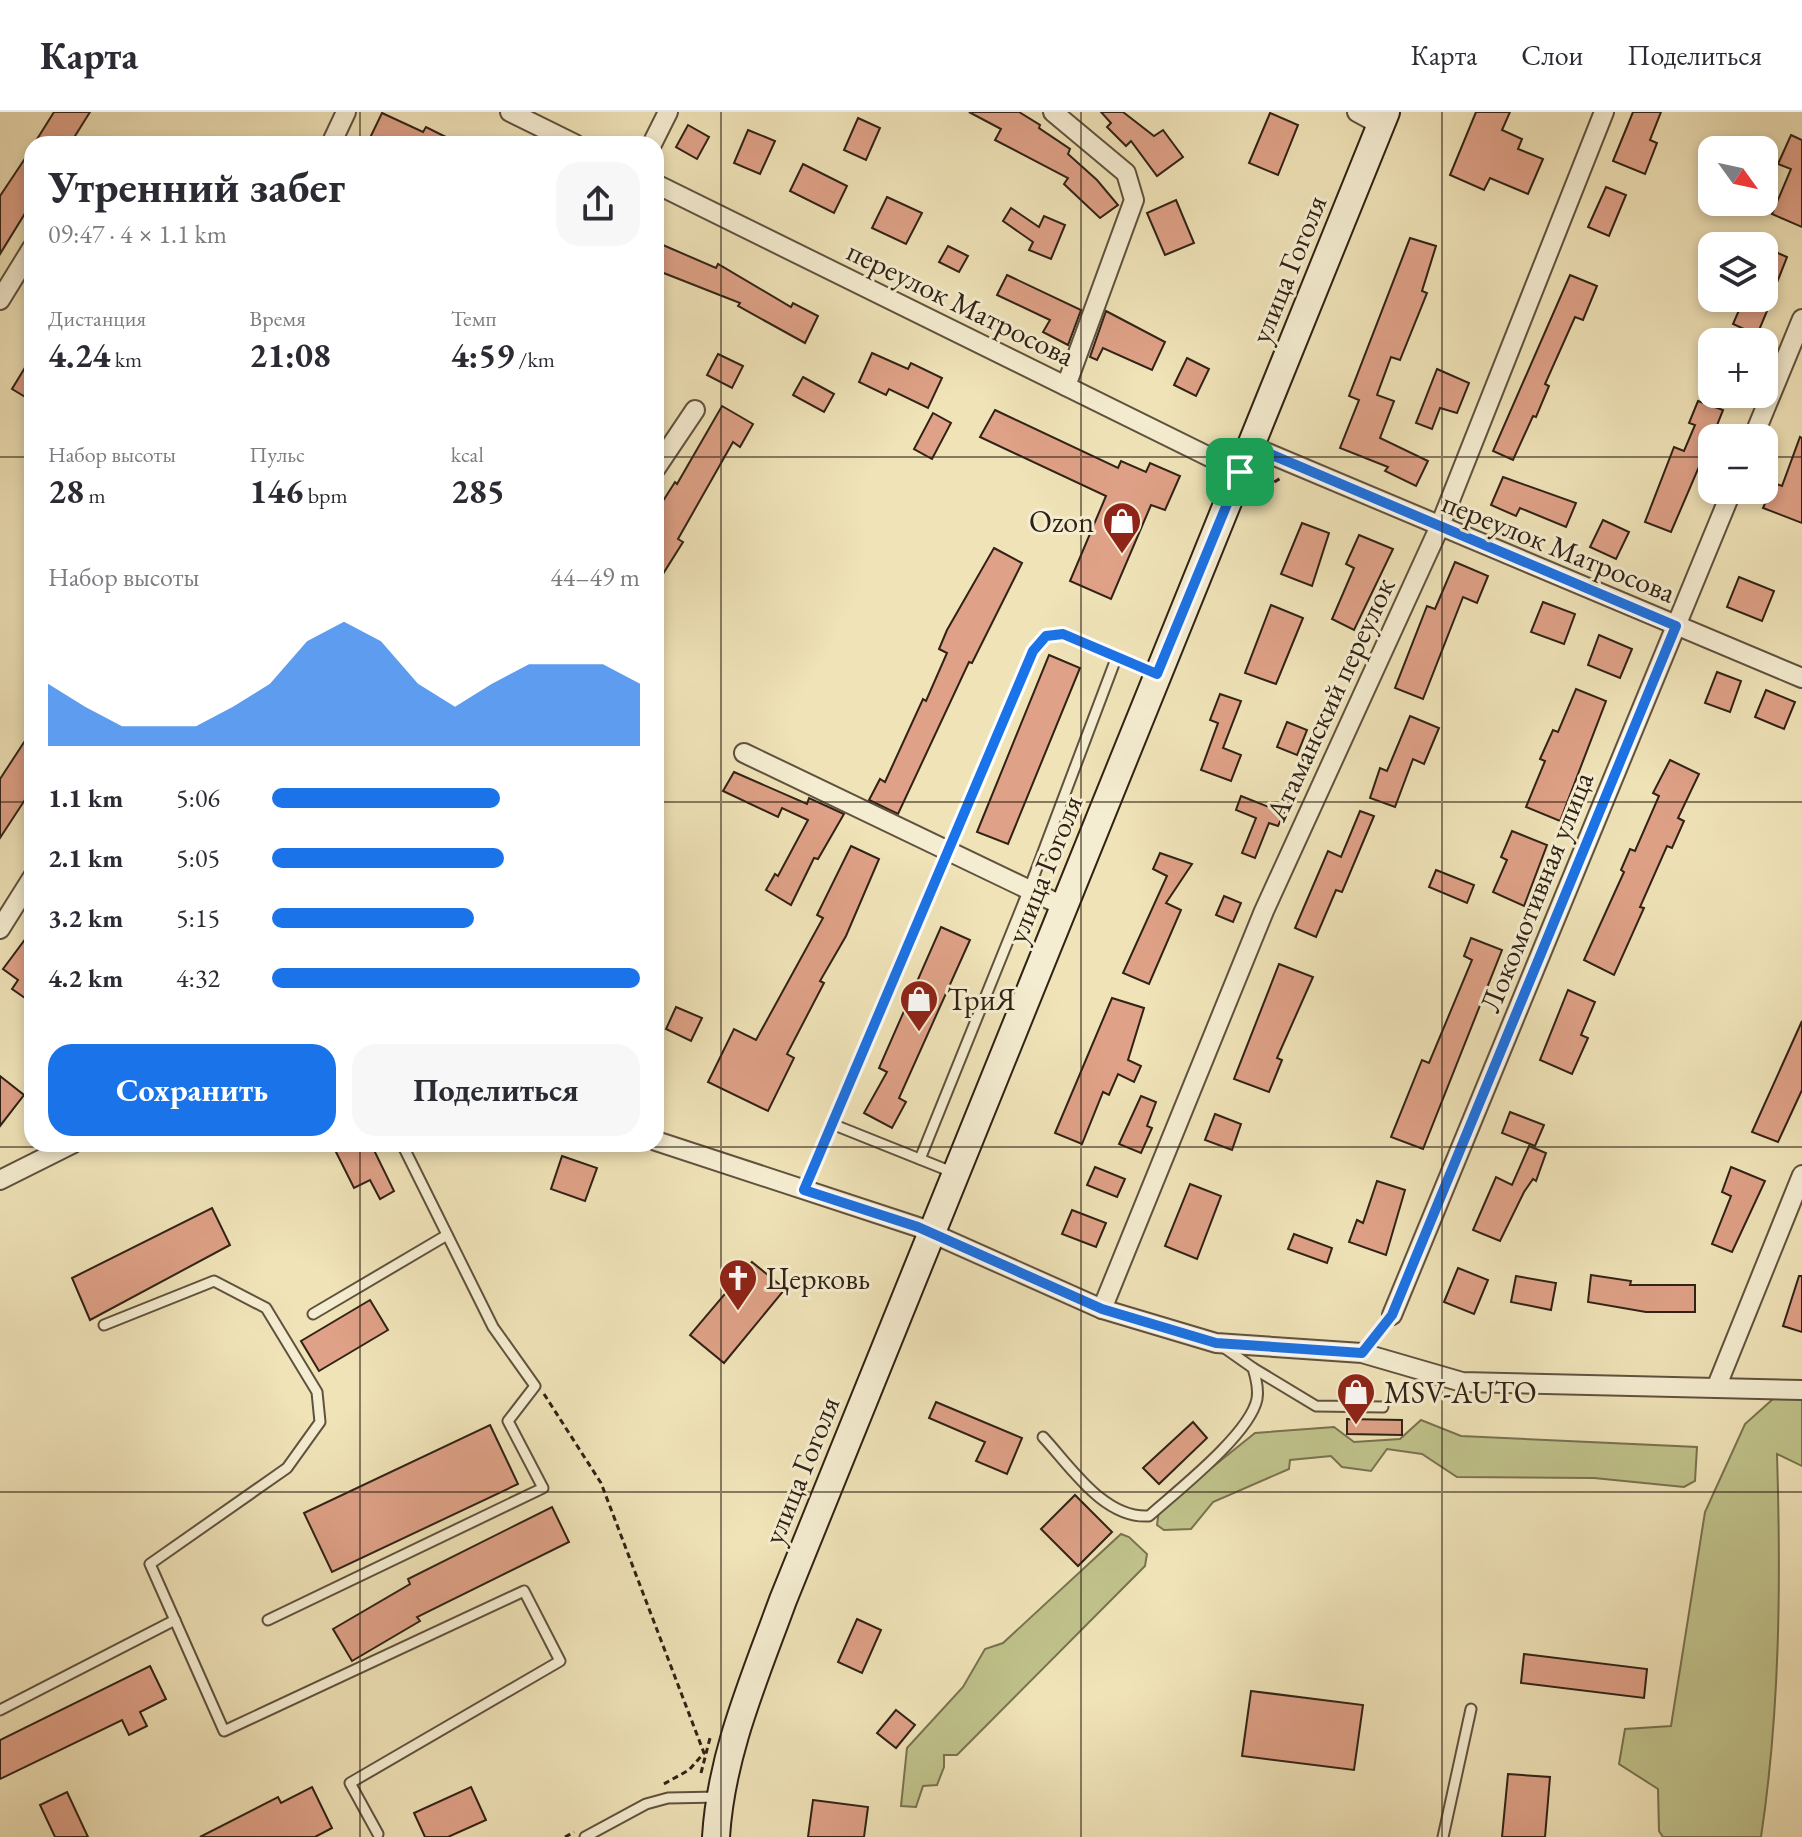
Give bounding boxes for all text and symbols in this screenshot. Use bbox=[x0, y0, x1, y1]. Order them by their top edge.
text: Карта bbox=[40, 31, 138, 80]
text: Карта bbox=[1410, 37, 1477, 73]
text: Слои bbox=[1521, 37, 1583, 73]
text: Поделиться bbox=[1627, 37, 1762, 73]
north arrow bbox=[1698, 136, 1778, 216]
map controls bbox=[1698, 136, 1778, 504]
text: Утренний забег bbox=[48, 158, 345, 215]
button: share bbox=[556, 162, 640, 246]
street label: улица Гоголя bbox=[1241, 189, 1335, 349]
text: 09:47 · 4 × 1.1 km bbox=[48, 217, 227, 251]
street label: переулок Матросова bbox=[841, 231, 1081, 375]
button: layers bbox=[1698, 232, 1778, 312]
text: Дистанция bbox=[48, 304, 146, 333]
text: Время bbox=[249, 304, 306, 333]
text: Темп bbox=[451, 304, 496, 333]
button: + bbox=[1698, 328, 1778, 408]
text: 4.24 bbox=[48, 333, 110, 377]
text: 21:08 bbox=[249, 333, 331, 377]
text: 4:59 bbox=[451, 333, 514, 377]
text: km bbox=[110, 345, 142, 374]
text: /km bbox=[514, 345, 555, 374]
button: − bbox=[1698, 424, 1778, 504]
pin bbox=[1206, 438, 1274, 506]
text: Набор высоты bbox=[48, 440, 176, 469]
text: Пульс bbox=[249, 440, 305, 469]
text: kcal bbox=[451, 440, 484, 469]
icon: arrive bbox=[1218, 450, 1262, 494]
text: 28 bbox=[48, 469, 84, 513]
text: 146 bbox=[249, 469, 303, 513]
text: 285 bbox=[451, 469, 505, 513]
text: m bbox=[84, 481, 106, 510]
text: bpm bbox=[303, 481, 348, 510]
street label: переулок Матросова bbox=[1437, 482, 1681, 612]
shop icon: Ozon bbox=[1101, 500, 1143, 555]
place label: Ozon bbox=[1029, 502, 1094, 541]
text: Набор высоты bbox=[48, 560, 199, 594]
text: 44–49 m bbox=[550, 560, 640, 594]
street label: Атаманский переулок bbox=[1256, 571, 1403, 828]
street label: Локомотивная улица bbox=[1470, 766, 1602, 1018]
text: 1.1 km bbox=[48, 781, 123, 815]
text: 5:06 bbox=[176, 781, 220, 815]
street label: улица Гоголя bbox=[997, 789, 1091, 949]
text: 2.1 km bbox=[48, 841, 123, 875]
text: 5:05 bbox=[176, 841, 220, 875]
text: 3.2 km bbox=[48, 901, 123, 935]
text: 5:15 bbox=[176, 901, 220, 935]
text: 4.2 km bbox=[48, 961, 123, 995]
text: 4:32 bbox=[176, 961, 220, 995]
shop icon: ТриЯ bbox=[898, 978, 940, 1033]
place label: ТриЯ bbox=[947, 980, 1016, 1019]
button: Сохранить bbox=[48, 1044, 336, 1136]
button: Поделиться bbox=[352, 1044, 640, 1136]
church icon: Церковь bbox=[717, 1257, 759, 1312]
place label: Церковь bbox=[766, 1259, 870, 1298]
shop icon: MSV-AUTO bbox=[1335, 1371, 1377, 1426]
place label: MSV-AUTO bbox=[1384, 1373, 1537, 1412]
street label: улица Гоголя bbox=[754, 1390, 848, 1550]

